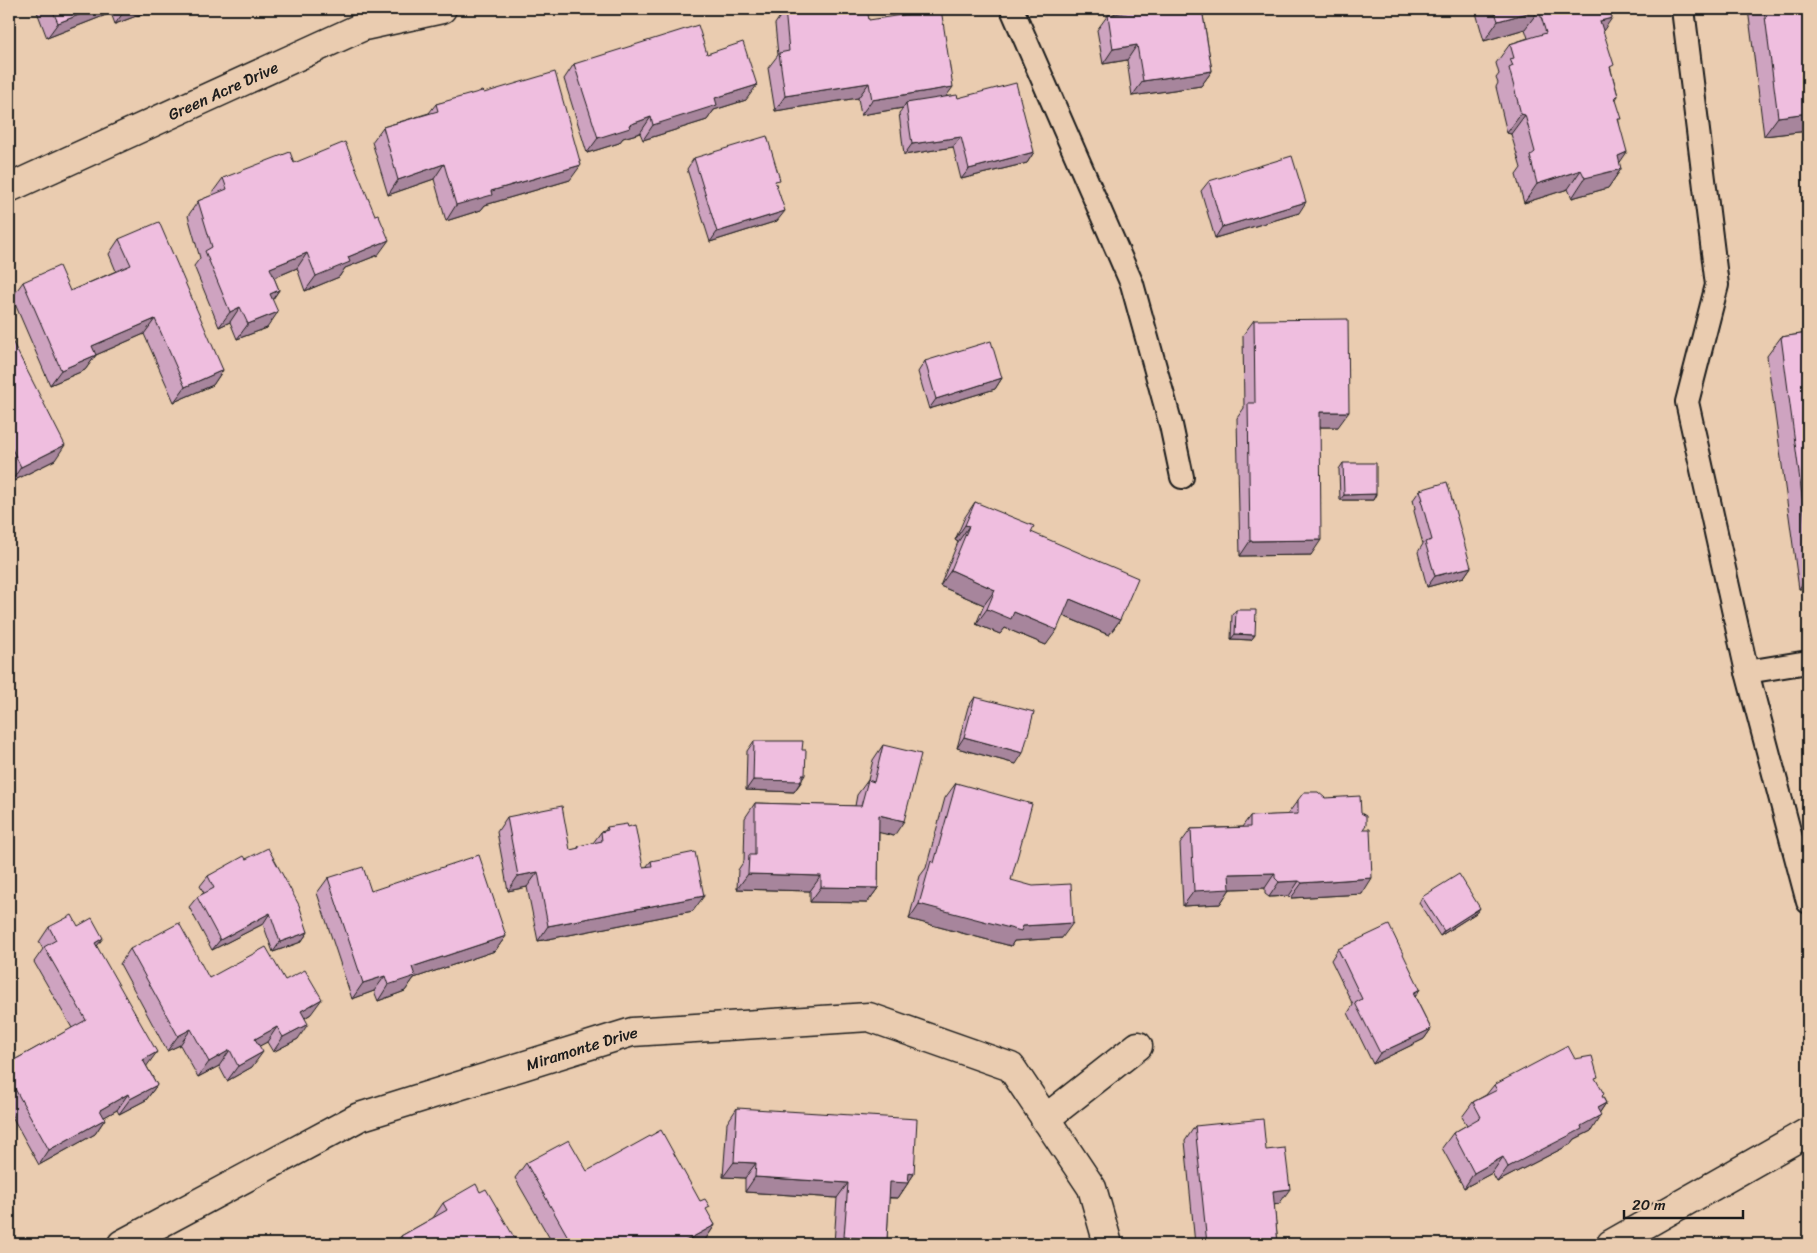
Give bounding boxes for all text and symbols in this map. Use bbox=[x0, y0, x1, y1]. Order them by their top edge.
street label: Green Acre Drive bbox=[163, 53, 283, 129]
street label: Miramonte Drive bbox=[522, 1018, 638, 1079]
scale bar bbox=[1624, 1188, 1743, 1220]
text: 20 m bbox=[1632, 1192, 1666, 1218]

